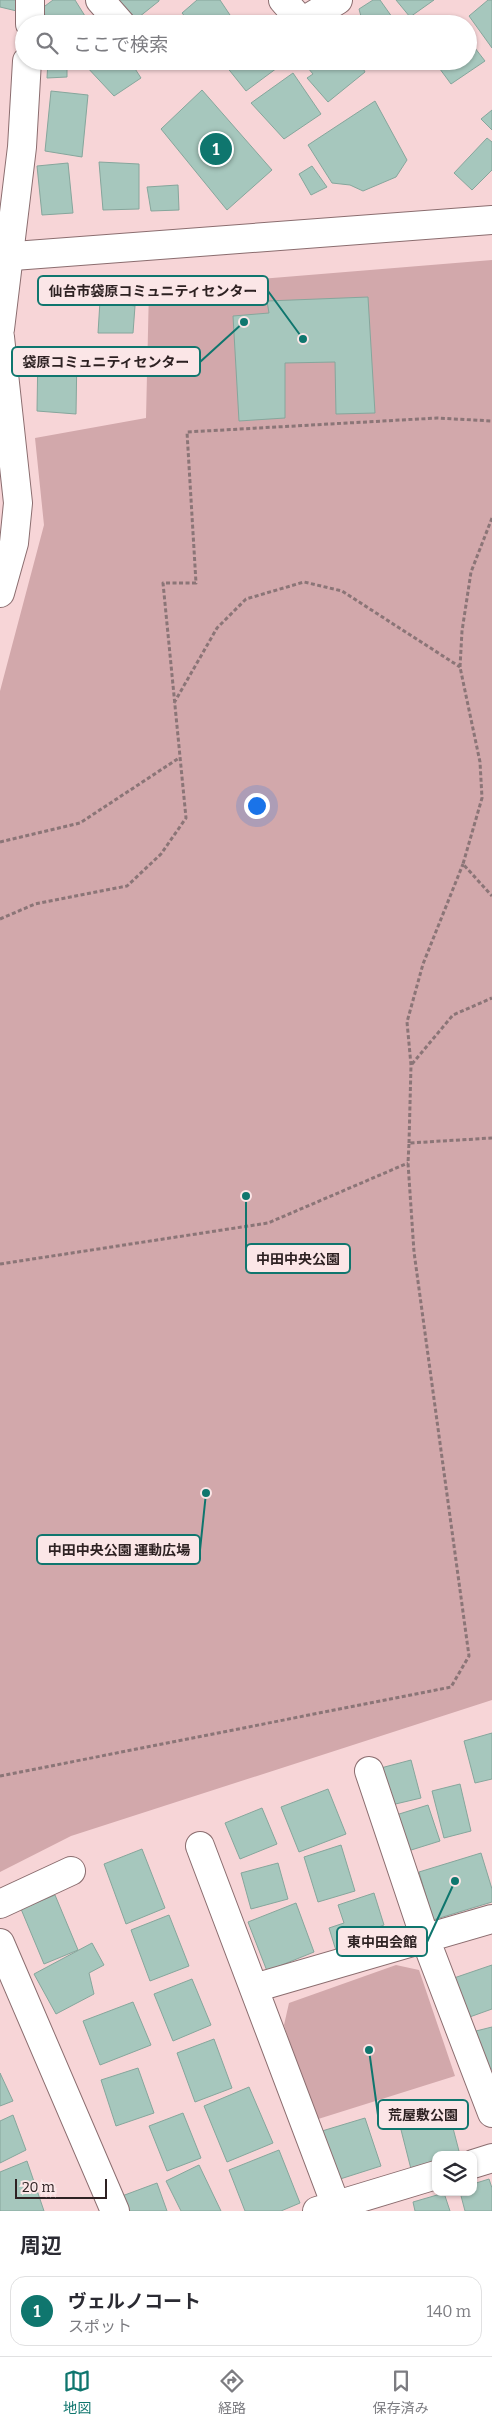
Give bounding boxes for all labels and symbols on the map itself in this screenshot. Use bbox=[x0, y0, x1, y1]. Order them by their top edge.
pin: 1 bbox=[200, 130, 232, 168]
callout: 仙台市袋原コミュニティセンター bbox=[38, 276, 268, 305]
text: 仙台市袋原コミュニティセンター bbox=[48, 283, 258, 300]
callout: 袋原コミュニティセンター bbox=[12, 347, 200, 376]
text: 袋原コミュニティセンター bbox=[22, 354, 190, 371]
your location bbox=[244, 793, 270, 819]
callout: 中田中央公園 bbox=[246, 1244, 350, 1273]
text: 中田中央公園 bbox=[256, 1251, 340, 1268]
callout: 中田中央公園 運動広場 bbox=[37, 1535, 200, 1564]
text: 中田中央公園 運動広場 bbox=[48, 1542, 190, 1559]
callout: 東中田会館 bbox=[337, 1927, 427, 1956]
text: 東中田会館 bbox=[347, 1934, 417, 1951]
callout: 荒屋敷公園 bbox=[378, 2100, 468, 2129]
text: 荒屋敷公園 bbox=[388, 2107, 458, 2124]
scale bar bbox=[15, 2176, 108, 2199]

